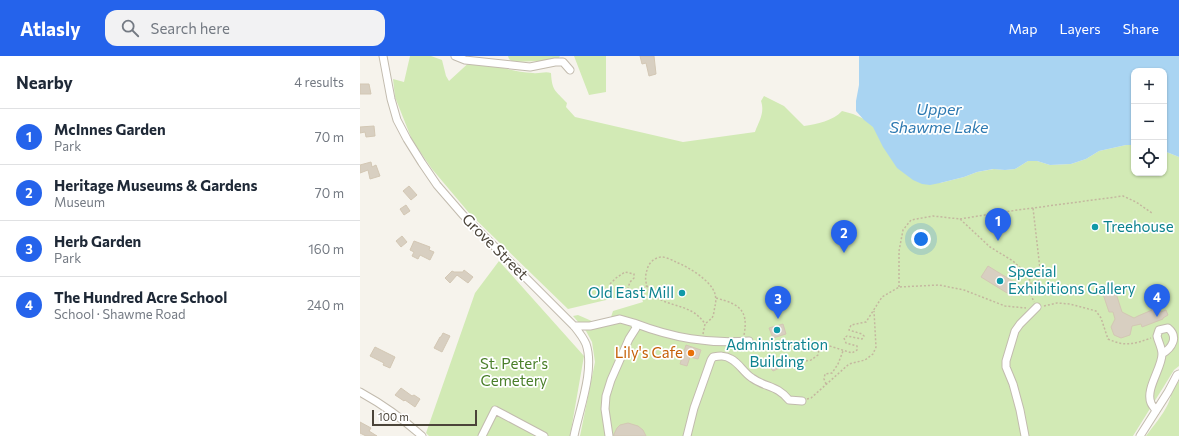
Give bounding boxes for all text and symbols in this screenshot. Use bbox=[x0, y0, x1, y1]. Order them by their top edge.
search box bbox=[105, 10, 385, 46]
text: Atlasly bbox=[20, 17, 81, 40]
icon: search bbox=[119, 17, 141, 39]
text: Search here bbox=[151, 19, 230, 37]
text: Map bbox=[1009, 20, 1037, 37]
text: Layers bbox=[1059, 20, 1101, 37]
text: Share bbox=[1123, 20, 1159, 37]
map controls bbox=[1131, 68, 1167, 176]
button: + bbox=[1131, 68, 1167, 104]
text: Nearby bbox=[16, 72, 73, 93]
text: 4 results bbox=[294, 74, 344, 90]
water label: Upper Shawme Lake bbox=[889, 99, 989, 136]
button: − bbox=[1131, 104, 1167, 140]
text: McInnes Garden bbox=[54, 120, 166, 138]
text: 1 bbox=[26, 129, 32, 145]
text: 70 m bbox=[315, 129, 344, 145]
text: Park bbox=[54, 138, 81, 154]
button: locate bbox=[1131, 140, 1167, 176]
text: Heritage Museums & Gardens bbox=[54, 176, 257, 194]
text: 2 bbox=[25, 185, 33, 201]
text: 70 m bbox=[315, 185, 344, 201]
text: Museum bbox=[54, 194, 105, 210]
pin: 1 bbox=[985, 208, 1011, 241]
street label: Grove Street bbox=[459, 210, 532, 283]
place label: Treehouse bbox=[1103, 217, 1174, 235]
pin: 2 bbox=[831, 220, 857, 253]
marker: Treehouse bbox=[1090, 222, 1100, 232]
your location bbox=[911, 229, 931, 249]
text: Herb Garden bbox=[54, 232, 141, 250]
text: 3 bbox=[25, 241, 33, 257]
text: 160 m bbox=[308, 241, 344, 257]
text: Park bbox=[54, 250, 81, 266]
place label: Special Exhibitions Gallery bbox=[1008, 262, 1136, 297]
marker: Special Exhibitions Gallery bbox=[995, 276, 1005, 286]
place label: Old East Mill bbox=[588, 283, 674, 301]
pin: 4 bbox=[1144, 284, 1170, 317]
pin: 3 bbox=[765, 286, 791, 319]
text: The Hundred Acre School bbox=[54, 288, 227, 306]
marker: Old East Mill bbox=[677, 288, 687, 298]
text: 4 bbox=[25, 297, 33, 313]
text: 240 m bbox=[307, 297, 344, 313]
text: School · Shawme Road bbox=[54, 306, 186, 322]
marker: Administration Building bbox=[772, 325, 782, 335]
place label: Administration Building bbox=[726, 335, 828, 370]
place label: Lily's Cafe bbox=[615, 343, 683, 361]
marker: Lily's Cafe bbox=[686, 348, 696, 358]
park label: St. Peter's Cemetery bbox=[480, 354, 548, 389]
scale bar bbox=[372, 408, 477, 427]
text: 100 m bbox=[378, 410, 409, 423]

